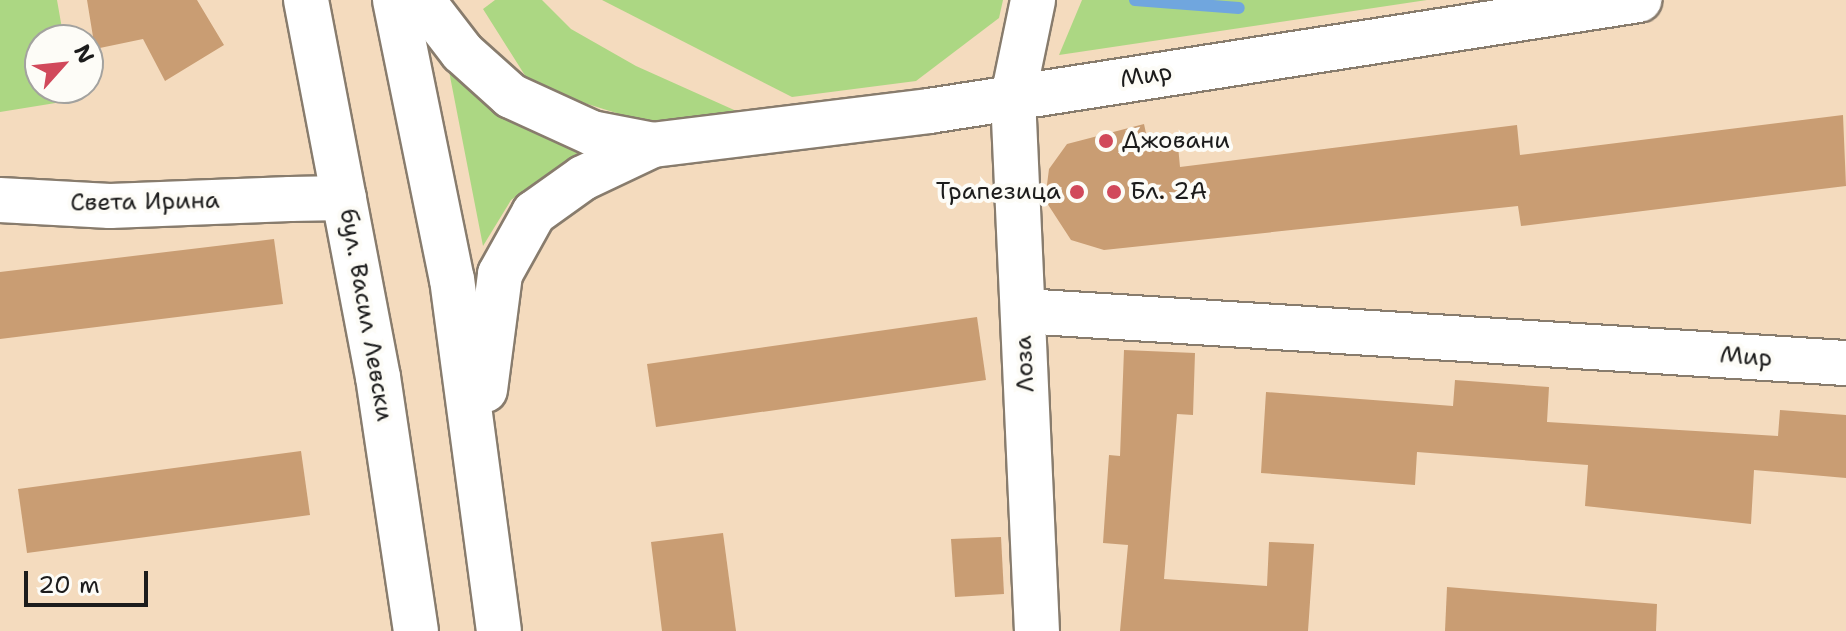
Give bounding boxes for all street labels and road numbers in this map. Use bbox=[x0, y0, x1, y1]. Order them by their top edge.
street label: Мир bbox=[1118, 58, 1174, 94]
street label: Света Ирина bbox=[70, 186, 220, 218]
street label: бул. Васил Левски bbox=[333, 206, 399, 424]
street label: Лоза bbox=[1009, 335, 1041, 393]
street label: Мир bbox=[1719, 341, 1773, 373]

